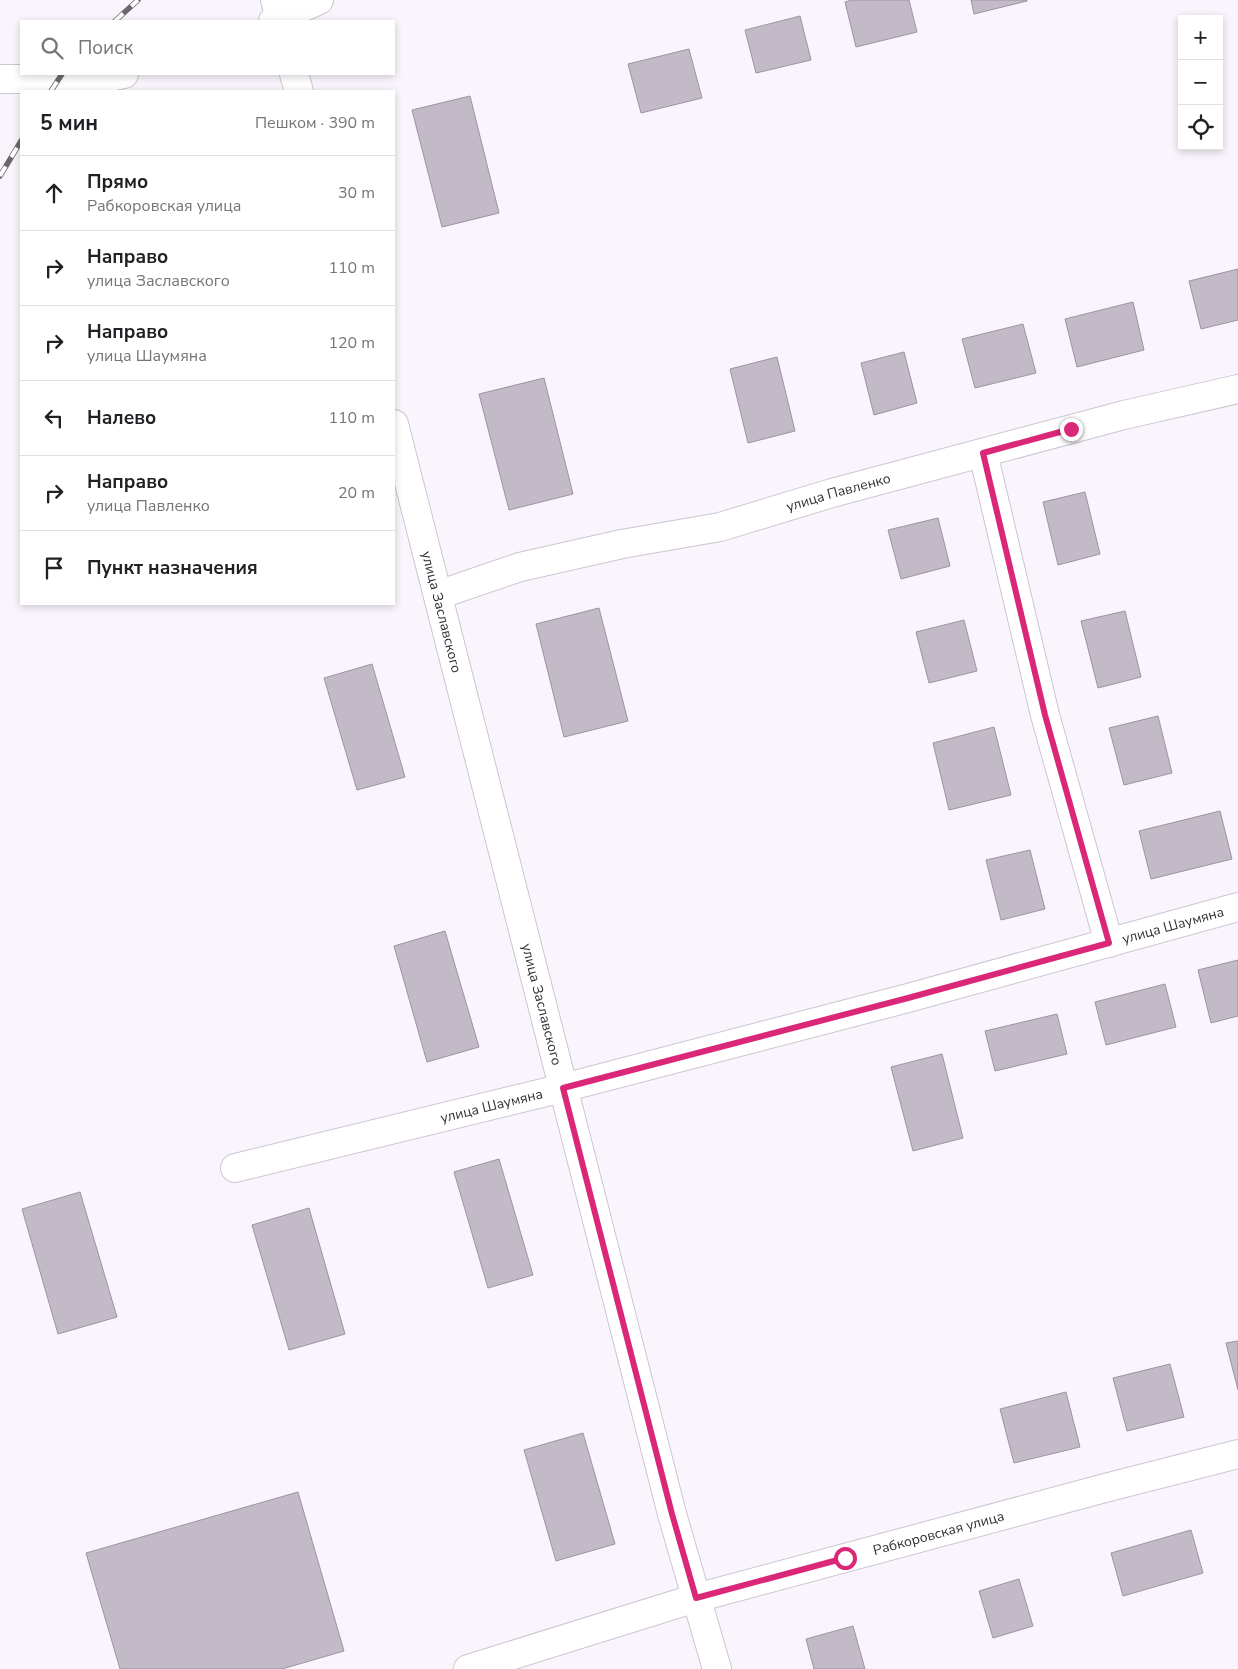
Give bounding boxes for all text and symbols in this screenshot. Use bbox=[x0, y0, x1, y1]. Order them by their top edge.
map controls bbox=[1178, 15, 1223, 150]
button: + bbox=[1178, 15, 1223, 60]
search box bbox=[20, 20, 395, 75]
icon: search bbox=[38, 34, 66, 62]
text: Поиск bbox=[78, 35, 133, 61]
button: − bbox=[1178, 60, 1223, 105]
button: locate bbox=[1178, 105, 1223, 150]
text: 5 мин bbox=[40, 109, 98, 137]
text: Пешком · 390 m bbox=[255, 112, 375, 134]
text: Прямо bbox=[87, 169, 148, 195]
icon: ahead bbox=[40, 179, 68, 207]
text: 30 m bbox=[338, 182, 375, 204]
text: Рабкоровская улица bbox=[87, 195, 241, 217]
text: Направо bbox=[87, 244, 168, 270]
icon: right bbox=[40, 254, 68, 282]
text: 110 m bbox=[328, 257, 375, 279]
text: улица Заславского bbox=[87, 270, 230, 292]
text: Направо bbox=[87, 319, 168, 345]
icon: right bbox=[40, 329, 68, 357]
text: 120 m bbox=[328, 332, 375, 354]
text: улица Шаумяна bbox=[87, 345, 207, 367]
icon: left bbox=[40, 404, 68, 432]
text: Налево bbox=[87, 405, 156, 431]
text: 110 m bbox=[328, 407, 375, 429]
route end bbox=[1060, 418, 1083, 441]
street label: улица Павленко bbox=[784, 468, 893, 516]
text: Направо bbox=[87, 469, 168, 495]
icon: right bbox=[40, 479, 68, 507]
text: 20 m bbox=[338, 482, 375, 504]
text: улица Павленко bbox=[87, 495, 210, 517]
street label: улица Заславского bbox=[417, 549, 467, 675]
icon: arrive bbox=[40, 554, 68, 582]
text: Пункт назначения bbox=[87, 555, 258, 581]
street label: улица Шаумяна bbox=[1120, 902, 1226, 948]
street label: улица Заславского bbox=[517, 941, 567, 1067]
street label: улица Шаумяна bbox=[438, 1084, 545, 1127]
street label: Рабкоровская улица bbox=[871, 1506, 1006, 1559]
route start bbox=[834, 1547, 857, 1570]

